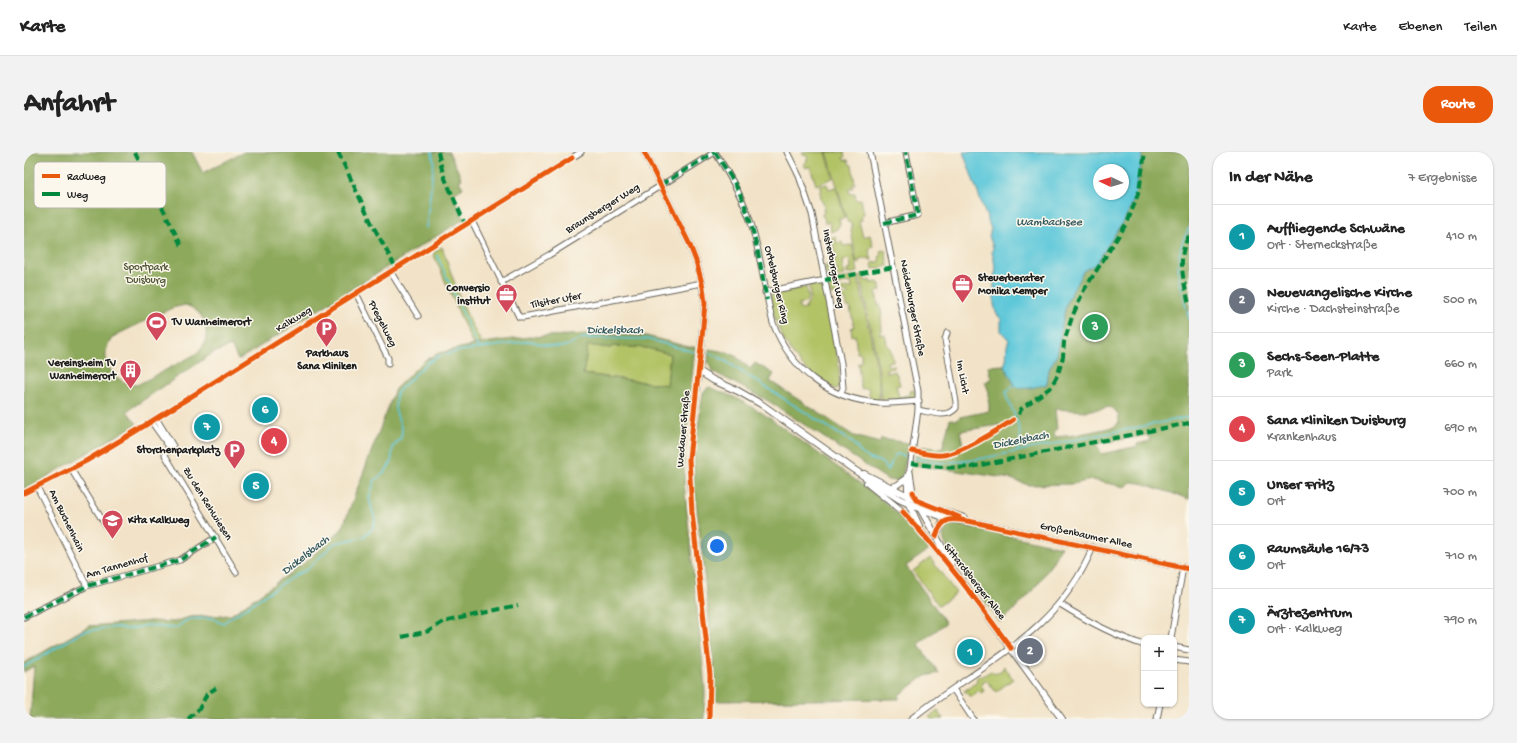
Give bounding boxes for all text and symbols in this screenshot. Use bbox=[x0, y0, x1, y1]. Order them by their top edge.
text: Karte bbox=[20, 16, 65, 39]
text: Karte bbox=[1343, 19, 1377, 36]
text: Ebenen bbox=[1399, 19, 1442, 36]
text: Teilen bbox=[1464, 19, 1497, 36]
button: Route bbox=[1423, 86, 1493, 123]
text: Anfahrt bbox=[24, 88, 114, 121]
legend bbox=[34, 162, 166, 208]
north arrow bbox=[1093, 164, 1129, 200]
text: In der Nähe bbox=[1229, 168, 1312, 188]
text: 7 Ergebnisse bbox=[1408, 171, 1477, 186]
text: Radweg bbox=[67, 172, 106, 184]
street label: Braunsberger Weg bbox=[563, 181, 642, 237]
text: Weg bbox=[67, 190, 88, 202]
water label: Wambachsee bbox=[1016, 216, 1083, 230]
text: Auffliegende Schwäne bbox=[1267, 220, 1405, 238]
street label: Insterburger Weg bbox=[819, 228, 847, 310]
text: 1 bbox=[1239, 229, 1245, 244]
text: 410 m bbox=[1446, 229, 1477, 244]
text: Ort · Sterneckstraße bbox=[1267, 238, 1377, 253]
street label: Ortelsburger Ring bbox=[761, 245, 791, 325]
street label: Neidenburger Straße bbox=[897, 259, 927, 357]
park label: Sportpark Duisburg bbox=[124, 262, 170, 287]
office icon: Steuerberater Monika Kemper bbox=[950, 272, 976, 305]
place label: Steuerberater Monika Kemper bbox=[978, 272, 1048, 298]
office icon: Conversio institut bbox=[493, 282, 519, 315]
place label: Conversio institut bbox=[446, 283, 492, 308]
text: Neuevangelische Kirche bbox=[1267, 284, 1412, 302]
street label: Tilsiter Ufer bbox=[528, 289, 583, 312]
text: 2 bbox=[1239, 293, 1245, 308]
text: 500 m bbox=[1443, 293, 1477, 308]
street label: Pregelweg bbox=[365, 298, 399, 349]
text: Kirche · Dachsteinstraße bbox=[1267, 302, 1399, 317]
street label: Kalkweg bbox=[274, 304, 314, 336]
sports icon: TV Wanheimerort bbox=[144, 310, 170, 343]
pin: 3 bbox=[1082, 312, 1108, 342]
parking icon: Parkhaus Sana Kliniken bbox=[314, 315, 340, 348]
place label: TV Wanheimerort bbox=[171, 316, 253, 329]
water label: Dickelsbach bbox=[587, 324, 644, 338]
place label: Parkhaus Sana Kliniken bbox=[297, 348, 357, 373]
text: Sechs-Seen-Platte bbox=[1267, 348, 1379, 366]
building icon: Vereinsheim TV Wanheimerort bbox=[118, 357, 144, 390]
text: 3 bbox=[1239, 357, 1245, 372]
text: 660 m bbox=[1444, 357, 1477, 372]
place label: Vereinsheim TV Wanheimerort bbox=[47, 358, 117, 383]
street label: Im Licht bbox=[953, 359, 971, 396]
text: Park bbox=[1267, 366, 1292, 381]
street label: Wedauer Straße bbox=[675, 390, 693, 468]
pin: 6 bbox=[252, 395, 278, 425]
pin: 7 bbox=[194, 412, 220, 442]
text: Sana Kliniken Duisburg bbox=[1267, 412, 1406, 430]
text: 4 bbox=[1239, 421, 1245, 436]
text: 690 m bbox=[1444, 421, 1477, 436]
pin: 4 bbox=[261, 426, 287, 456]
water label: Dickelsbach bbox=[992, 429, 1051, 453]
text: Krankenhaus bbox=[1267, 430, 1336, 445]
parking icon: Storchenparkplatz bbox=[222, 438, 248, 471]
place label: Storchenparkplatz bbox=[137, 444, 221, 457]
street label: Zu den Rehwiesen bbox=[180, 465, 235, 543]
pin: 5 bbox=[243, 471, 269, 501]
text: Unser Fritz bbox=[1267, 476, 1334, 494]
text: 5 bbox=[1239, 485, 1245, 500]
text: 700 m bbox=[1443, 485, 1477, 500]
street label: Am Buchenhain bbox=[46, 488, 87, 555]
text: Ort bbox=[1267, 494, 1285, 509]
school or university icon: Kita Kalkweg bbox=[99, 508, 125, 541]
place label: Kita Kalkweg bbox=[127, 514, 190, 528]
street label: Großenbaumer Allee bbox=[1039, 520, 1133, 552]
water label: Dickelsbach bbox=[279, 533, 333, 579]
your location bbox=[707, 536, 727, 556]
text: Raumsäule 16/73 bbox=[1267, 540, 1369, 558]
street label: Sittardsberger Allee bbox=[940, 541, 1008, 623]
text: 6 bbox=[1239, 549, 1245, 564]
text: 710 m bbox=[1445, 549, 1477, 564]
street label: Am Tannenhof bbox=[85, 551, 151, 582]
text: Ort bbox=[1267, 558, 1285, 573]
text: Ärztezentrum bbox=[1267, 604, 1352, 622]
text: 7 bbox=[1239, 613, 1245, 628]
text: 790 m bbox=[1444, 613, 1477, 628]
text: Ort · Kalkweg bbox=[1267, 622, 1342, 637]
map controls bbox=[1141, 635, 1177, 707]
button: + bbox=[1141, 635, 1177, 671]
pin: 2 bbox=[1017, 636, 1043, 666]
pin: 1 bbox=[957, 637, 983, 667]
button: − bbox=[1141, 671, 1177, 707]

